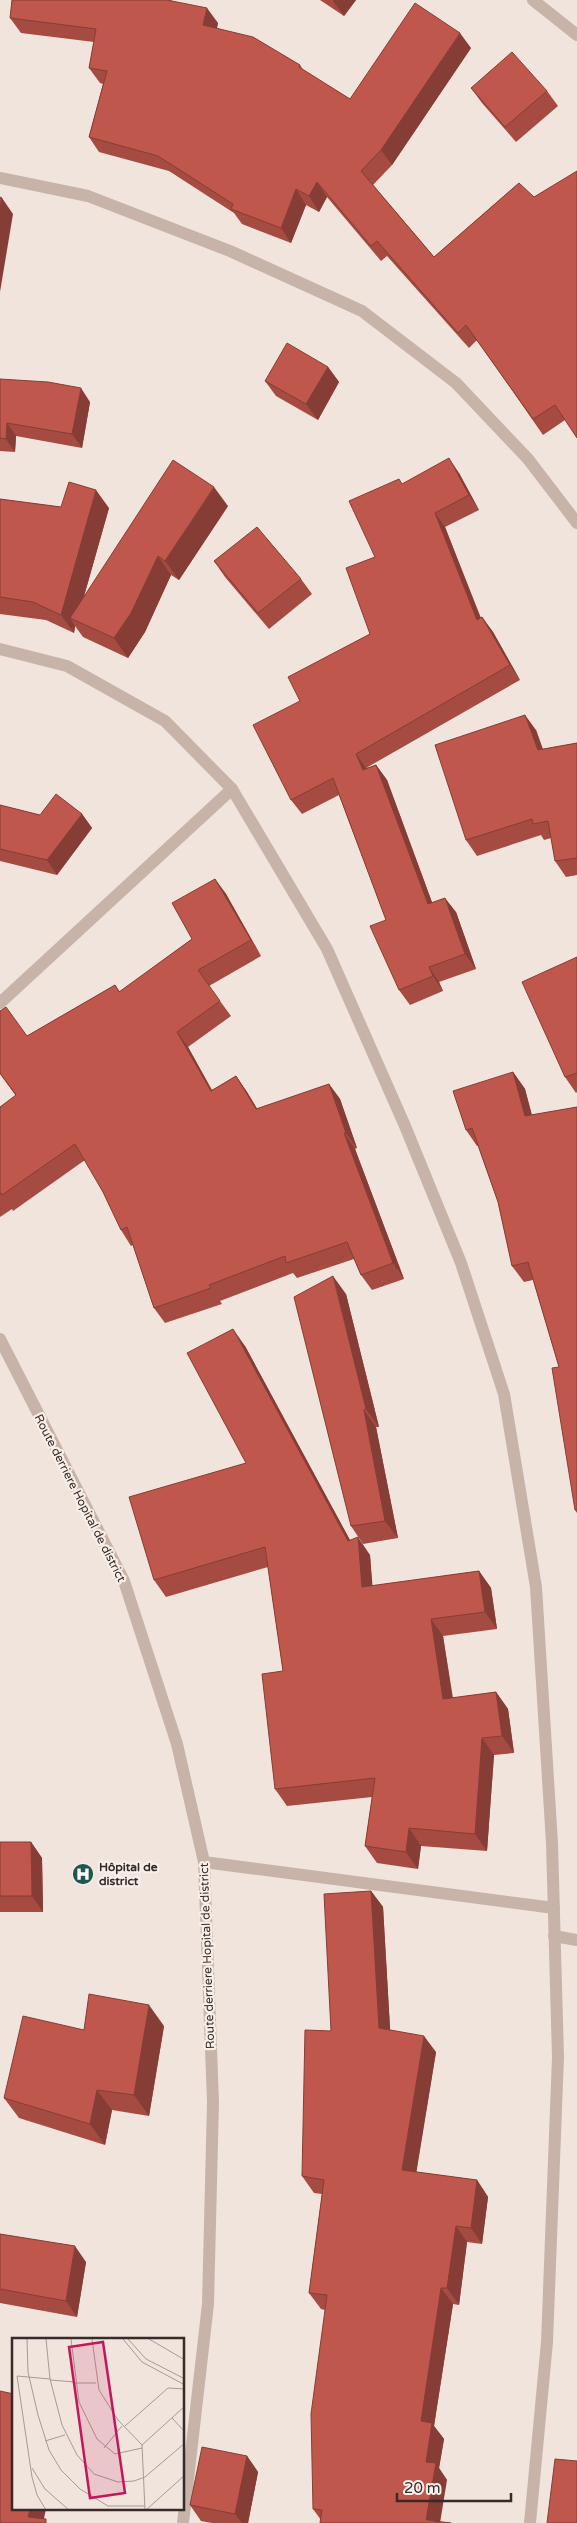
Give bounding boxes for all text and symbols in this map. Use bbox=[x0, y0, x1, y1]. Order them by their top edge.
street label: Route derriere Hopital de district bbox=[31, 1412, 129, 1585]
place label: Hôpital de district bbox=[99, 1860, 158, 1888]
hospital icon: Hôpital de district bbox=[71, 1862, 95, 1886]
street label: Route derriere Hopital de district bbox=[197, 1862, 217, 2049]
inset map bbox=[12, 2338, 185, 2510]
scale bar bbox=[397, 2470, 511, 2502]
text: 20 m bbox=[404, 2479, 441, 2497]

